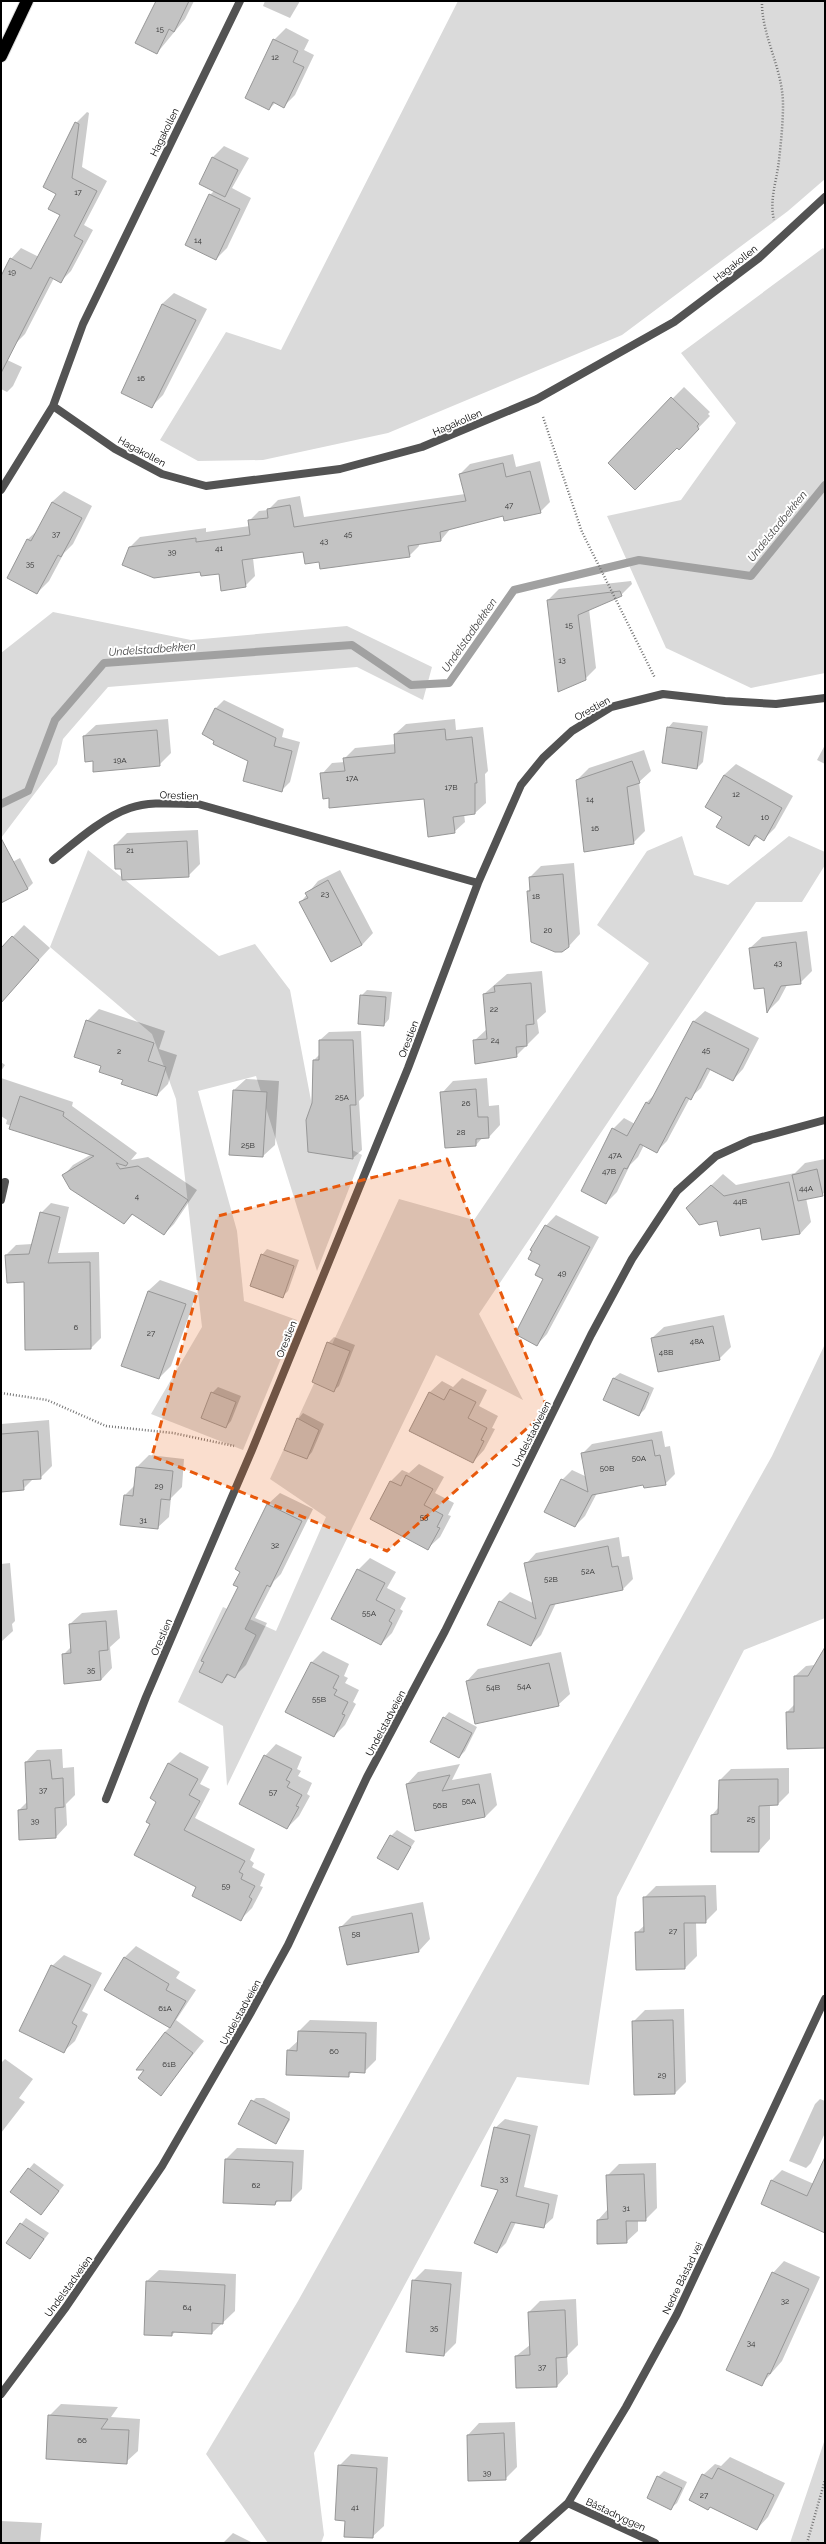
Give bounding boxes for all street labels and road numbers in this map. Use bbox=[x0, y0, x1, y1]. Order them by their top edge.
street label: Hagakollen bbox=[148, 106, 181, 158]
street label: Hagakollen bbox=[711, 243, 760, 284]
street label: Hagakollen bbox=[431, 407, 484, 438]
street label: Hagakollen bbox=[116, 434, 168, 469]
street label: Orestien bbox=[573, 694, 612, 723]
street label: Orestien bbox=[159, 789, 199, 802]
street label: Orestien bbox=[396, 1019, 421, 1059]
street label: Orestien bbox=[274, 1319, 299, 1359]
street label: Undelstadveien bbox=[510, 1399, 553, 1469]
street label: Orestien bbox=[149, 1617, 174, 1657]
street label: Undelstadveien bbox=[363, 1688, 407, 1758]
street label: Undelstadveien bbox=[218, 1978, 263, 2047]
street label: Nedre Båstad vei bbox=[660, 2240, 705, 2316]
street label: Undelstadveien bbox=[43, 2253, 94, 2319]
street label: Båstadryggen bbox=[584, 2496, 648, 2533]

